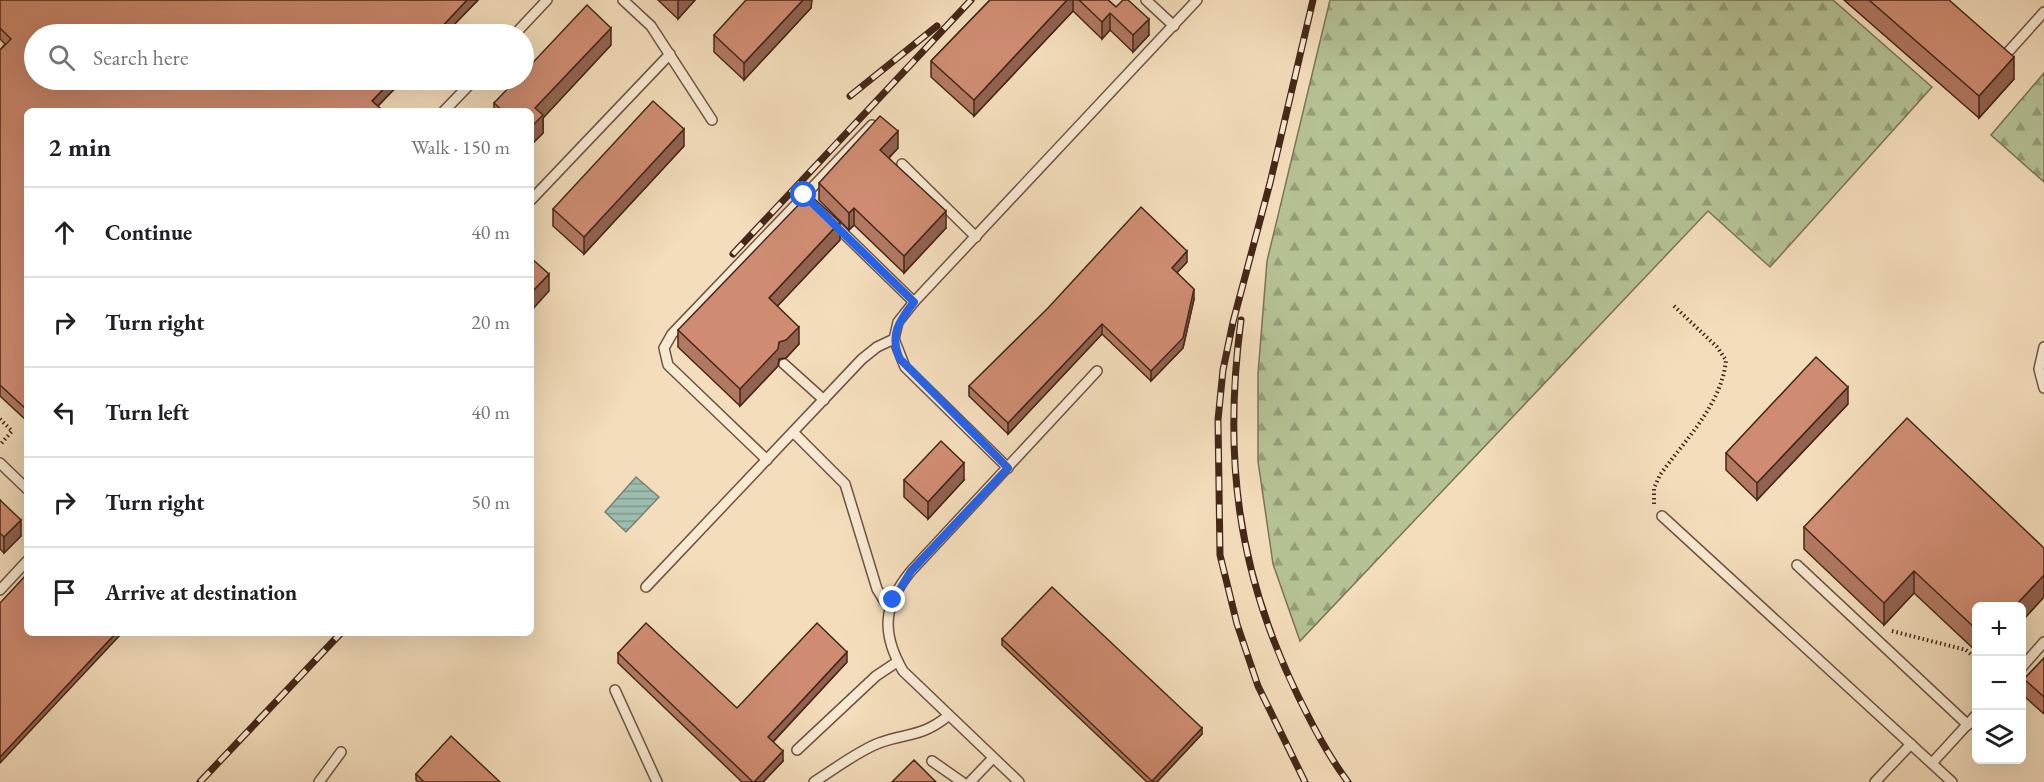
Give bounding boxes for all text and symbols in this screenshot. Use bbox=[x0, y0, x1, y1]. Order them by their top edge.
search box bbox=[24, 24, 534, 90]
icon: search bbox=[45, 41, 78, 74]
text: Search here bbox=[93, 43, 188, 72]
text: 2 min bbox=[48, 130, 111, 164]
text: Walk · 150 m bbox=[411, 134, 510, 160]
route start bbox=[790, 181, 816, 207]
icon: ahead bbox=[48, 216, 81, 249]
text: Continue bbox=[105, 218, 192, 247]
text: 40 m bbox=[471, 219, 510, 245]
icon: right bbox=[48, 306, 81, 339]
text: Turn right bbox=[105, 308, 204, 337]
text: 20 m bbox=[471, 309, 510, 335]
icon: left bbox=[48, 396, 81, 429]
text: Turn left bbox=[105, 398, 189, 427]
text: 40 m bbox=[471, 399, 510, 425]
icon: right bbox=[48, 486, 81, 519]
text: Turn right bbox=[105, 488, 204, 517]
text: 50 m bbox=[471, 489, 510, 515]
icon: arrive bbox=[48, 576, 81, 609]
text: Arrive at destination bbox=[105, 578, 297, 607]
route end bbox=[879, 586, 905, 612]
map controls bbox=[1972, 602, 2026, 764]
button: + bbox=[1972, 602, 2026, 656]
button: − bbox=[1972, 656, 2026, 710]
button: layers bbox=[1972, 710, 2026, 764]

